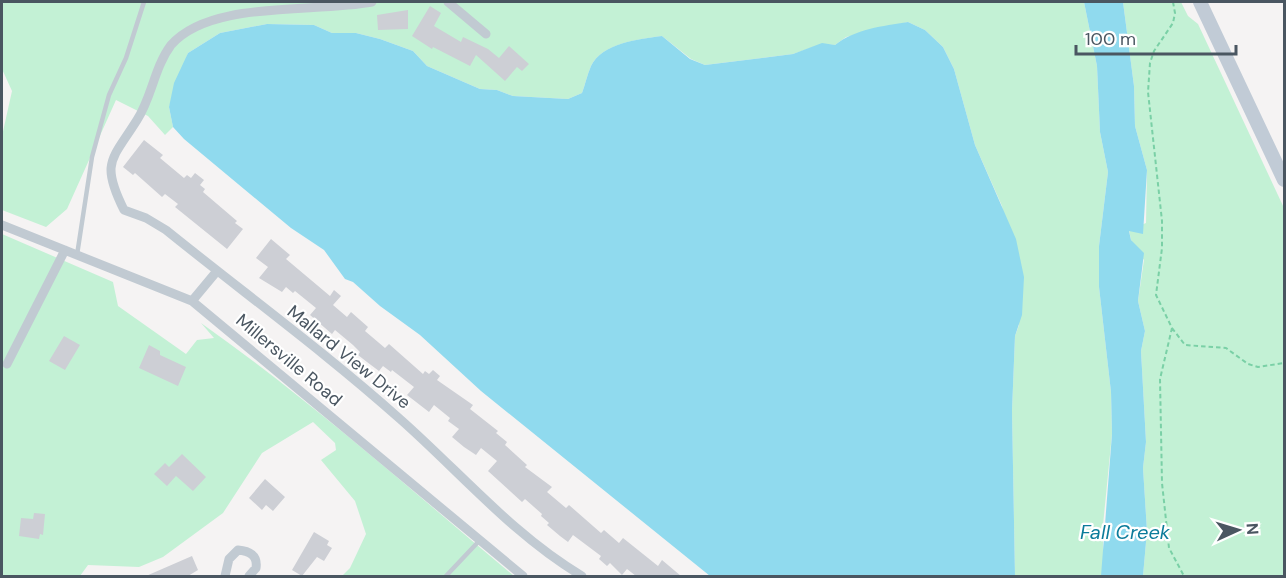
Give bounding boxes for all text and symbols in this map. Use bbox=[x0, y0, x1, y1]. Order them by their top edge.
scale bar bbox=[1076, 18, 1236, 56]
text: 100 m bbox=[1085, 27, 1136, 51]
street label: Mallard View Drive bbox=[282, 300, 416, 414]
street label: Millersville Road bbox=[231, 308, 347, 412]
north arrow bbox=[1208, 500, 1268, 560]
water label: Fall Creek bbox=[1080, 519, 1171, 545]
text: N bbox=[1242, 522, 1263, 536]

